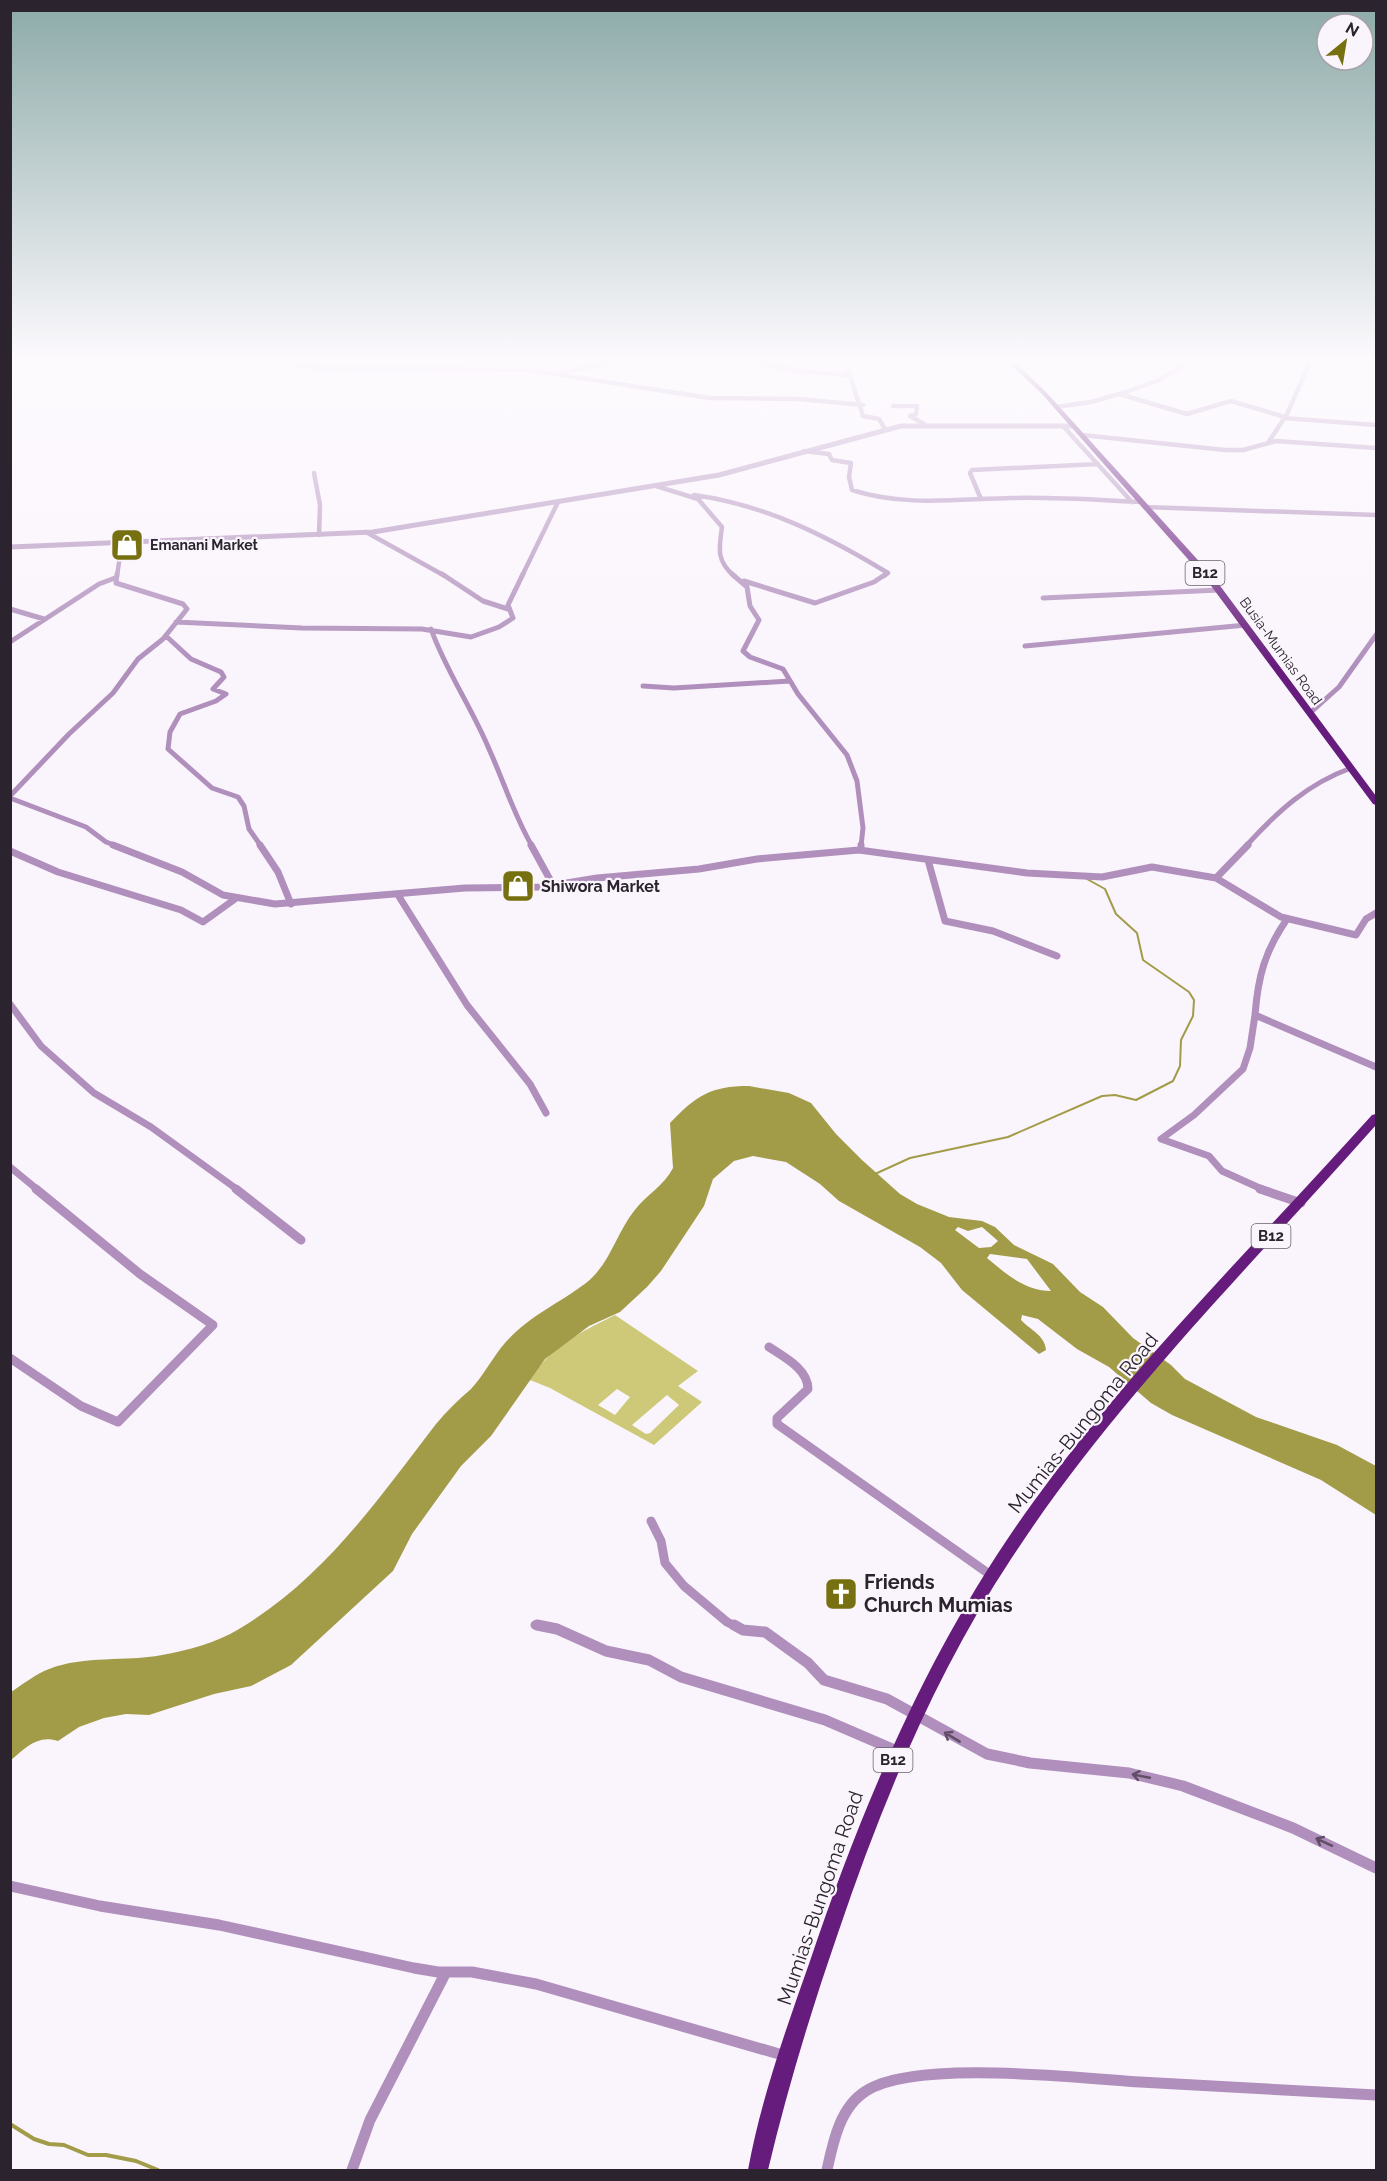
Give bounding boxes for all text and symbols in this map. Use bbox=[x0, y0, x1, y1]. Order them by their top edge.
north arrow bbox=[1315, 12, 1375, 72]
text: N bbox=[1342, 18, 1362, 41]
shop icon: Emanani Market bbox=[109, 527, 145, 563]
place label: Emanani Market bbox=[150, 537, 259, 553]
road number: B12 bbox=[1186, 561, 1224, 585]
street label: Busia-Mumias Road bbox=[1237, 594, 1325, 708]
shop icon: Shiwora Market bbox=[500, 868, 536, 904]
place label: Shiwora Market bbox=[541, 877, 660, 896]
road number: B12 bbox=[1252, 1224, 1290, 1248]
street label: Mumias-Bungoma Road bbox=[1003, 1328, 1163, 1518]
place label: Friends Church Mumias bbox=[864, 1570, 1013, 1617]
church icon: Friends Church Mumias bbox=[823, 1576, 859, 1612]
one-way arrow bbox=[944, 1730, 961, 1742]
road number: B12 bbox=[874, 1748, 912, 1772]
one-way arrow bbox=[1132, 1770, 1152, 1781]
street label: Mumias-Bungoma Road bbox=[772, 1788, 868, 2008]
one-way arrow bbox=[1316, 1836, 1334, 1848]

